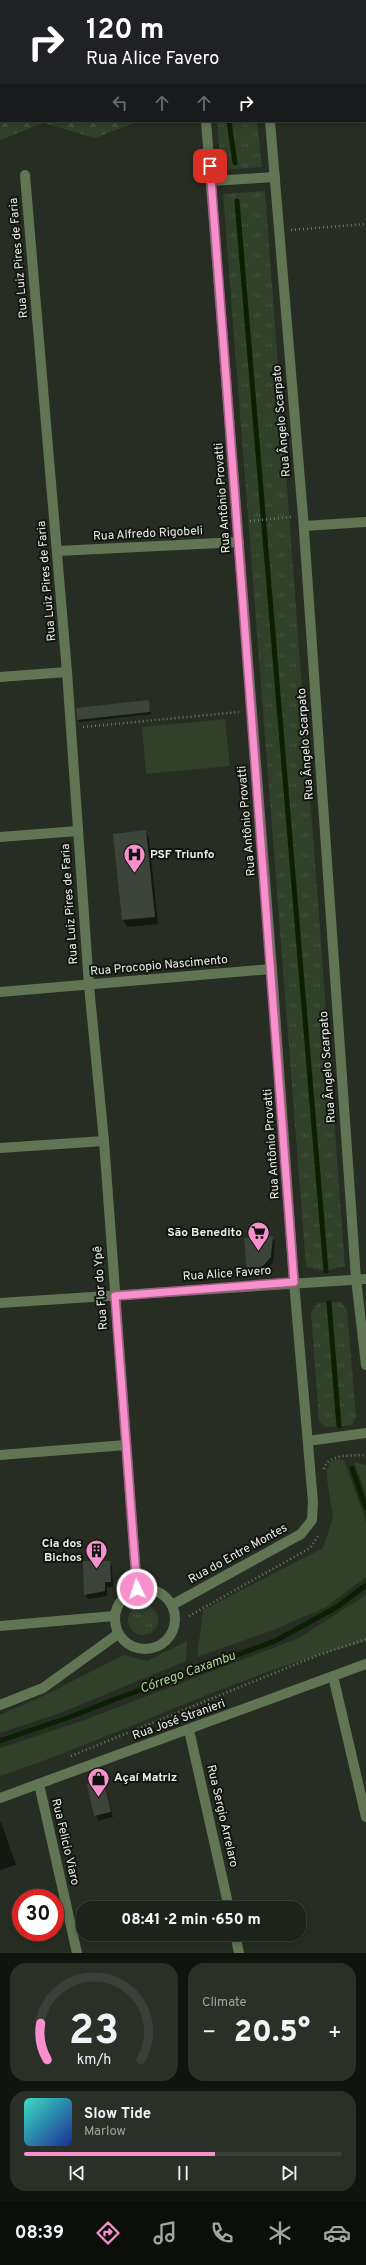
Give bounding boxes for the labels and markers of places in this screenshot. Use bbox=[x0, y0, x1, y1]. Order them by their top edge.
pin bbox=[193, 149, 227, 183]
hospital icon: PSF Triunfo bbox=[121, 842, 147, 875]
place label: PSF Triunfo bbox=[150, 847, 215, 863]
supermarket icon: São Benedito bbox=[245, 1220, 271, 1253]
place label: São Benedito bbox=[167, 1225, 242, 1241]
place label: Cia dos Bichos bbox=[42, 1536, 82, 1566]
building icon: Cia dos Bichos bbox=[84, 1538, 110, 1571]
shop icon: Açaí Matriz bbox=[86, 1765, 112, 1798]
place label: Açaí Matriz bbox=[114, 1770, 177, 1786]

